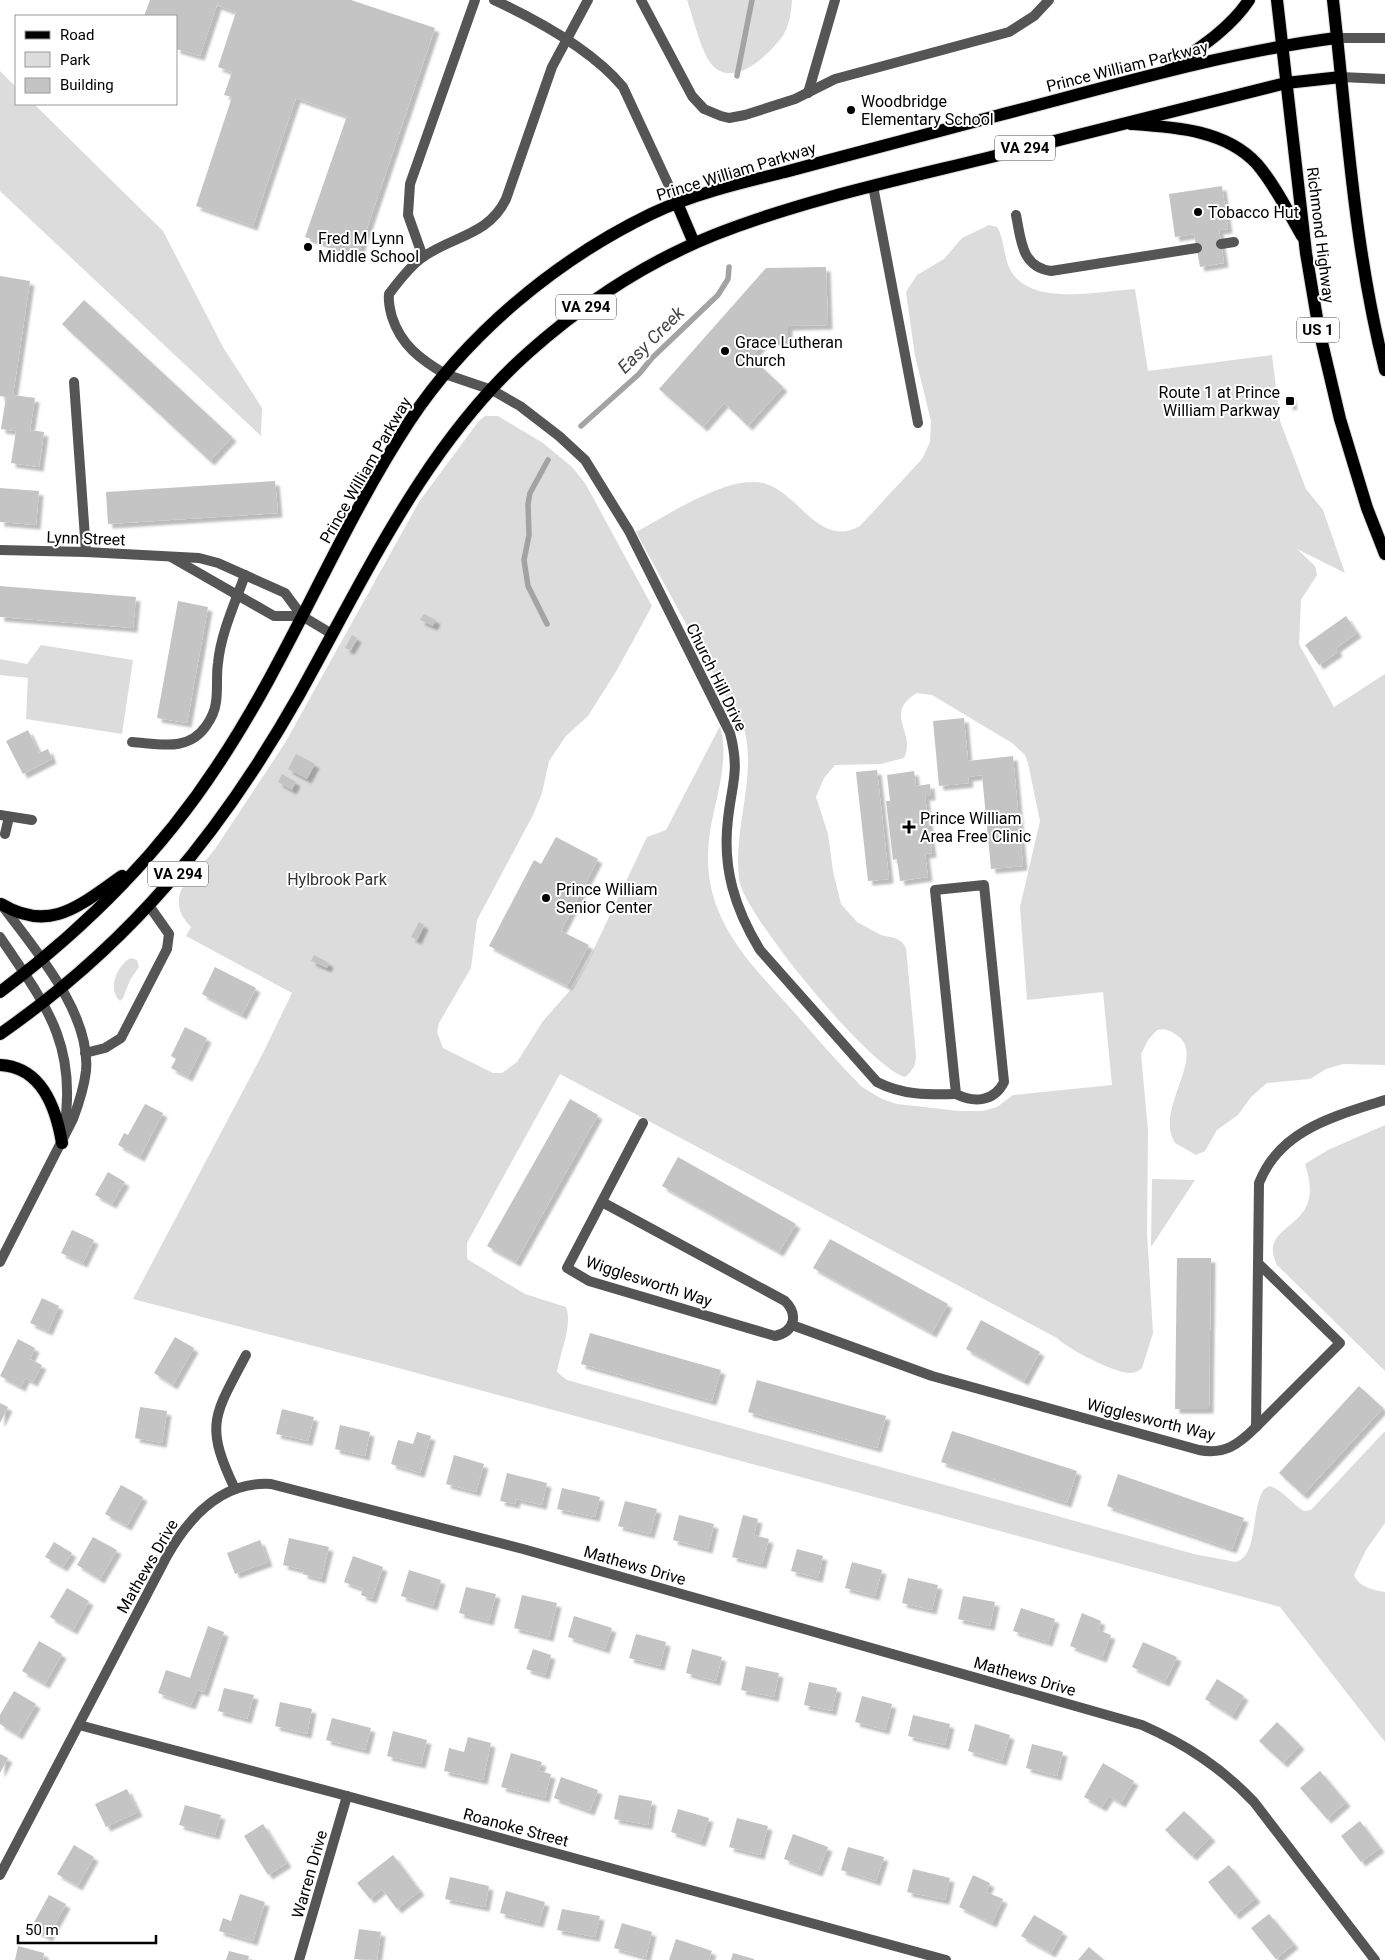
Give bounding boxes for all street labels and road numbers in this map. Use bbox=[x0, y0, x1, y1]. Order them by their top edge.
street label: Prince William Parkway bbox=[1044, 37, 1210, 96]
road number: VA 294 bbox=[995, 136, 1055, 160]
street label: Prince William Parkway bbox=[654, 138, 819, 205]
street label: Richmond Highway bbox=[1303, 166, 1338, 305]
road number: VA 294 bbox=[556, 294, 616, 320]
road number: US 1 bbox=[1297, 318, 1339, 342]
street label: Prince William Parkway bbox=[316, 393, 415, 547]
street label: Lynn Street bbox=[46, 528, 126, 549]
street label: Church Hill Drive bbox=[682, 620, 751, 734]
road number: VA 294 bbox=[148, 862, 208, 886]
street label: Wigglesworth Way bbox=[583, 1252, 715, 1311]
street label: Wigglesworth Way bbox=[1085, 1394, 1218, 1445]
street label: Mathews Drive bbox=[113, 1516, 182, 1617]
street label: Mathews Drive bbox=[582, 1542, 688, 1589]
street label: Mathews Drive bbox=[972, 1653, 1078, 1700]
street label: Roanoke Street bbox=[461, 1804, 571, 1851]
street label: Warren Drive bbox=[288, 1828, 331, 1920]

